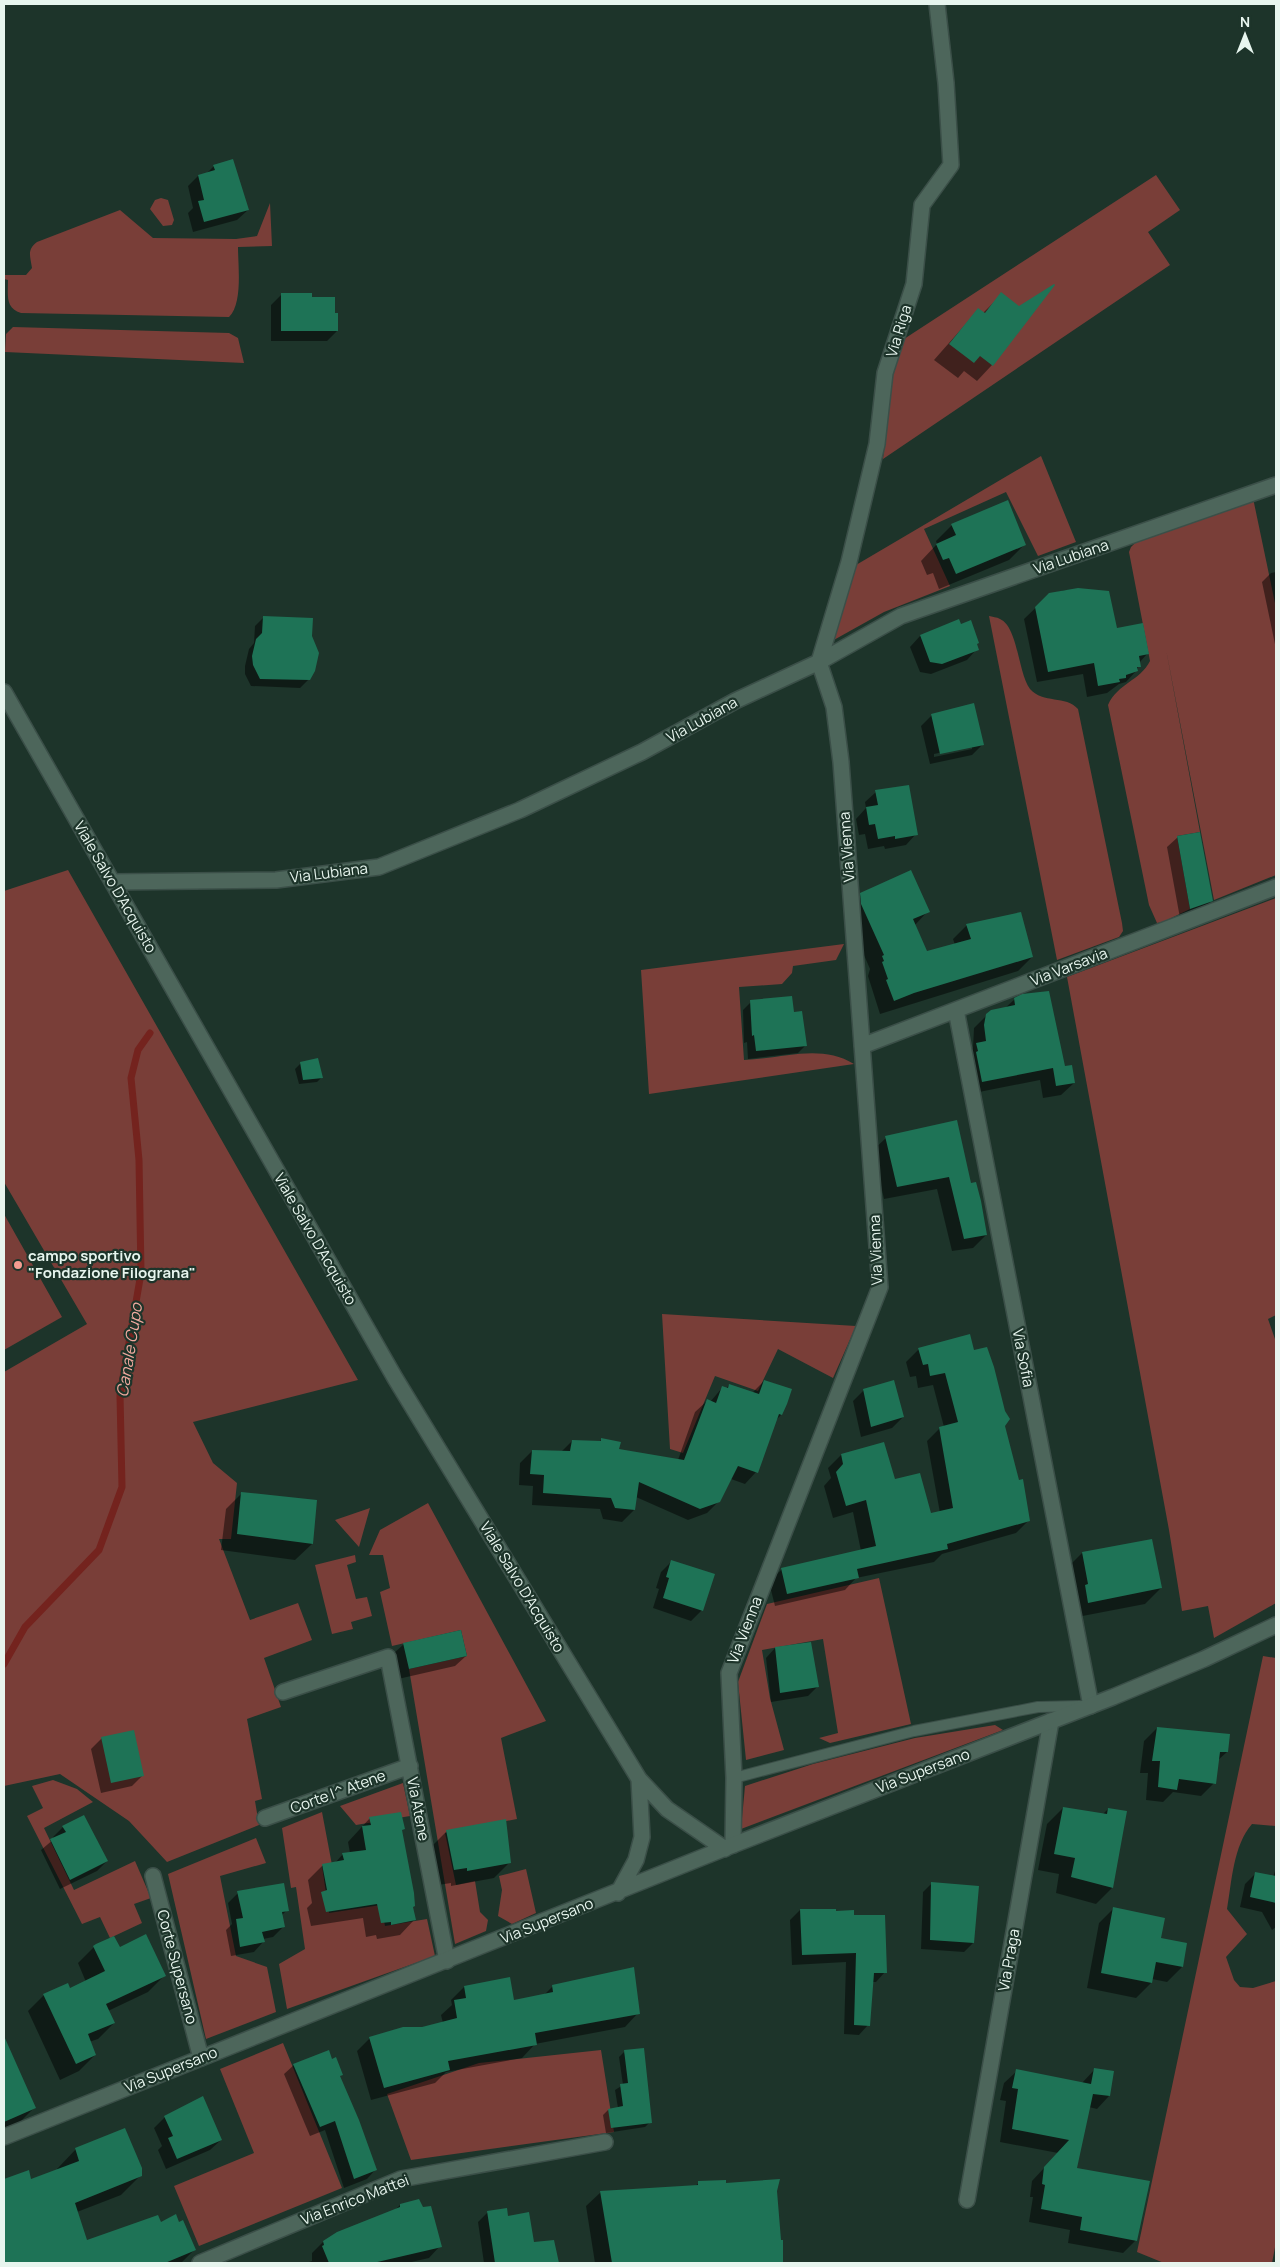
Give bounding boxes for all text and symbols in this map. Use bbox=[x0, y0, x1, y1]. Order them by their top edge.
north arrow bbox=[1220, 10, 1270, 60]
text: N bbox=[1240, 12, 1250, 31]
street label: Via Riga bbox=[881, 302, 916, 360]
street label: Via Lubiana bbox=[1030, 534, 1111, 579]
street label: Via Lubiana bbox=[663, 691, 741, 748]
street label: Via Vienna bbox=[834, 811, 859, 883]
street label: Viale Salvo D'Acquisto bbox=[69, 817, 162, 957]
street label: Via Lubiana bbox=[289, 857, 369, 888]
street label: Via Varsavia bbox=[1027, 942, 1110, 991]
street label: Viale Salvo D'Acquisto bbox=[269, 1169, 362, 1309]
street label: Via Vienna bbox=[864, 1214, 887, 1286]
place label: campo sportivo "Fondazione Filograna" bbox=[28, 1245, 196, 1283]
marker: campo sportivo "Fondazione Filograna" bbox=[12, 1259, 24, 1271]
water label: Canale Cupo bbox=[111, 1300, 148, 1399]
street label: Via Sofia bbox=[1008, 1327, 1039, 1389]
street label: Viale Salvo D'Acquisto bbox=[475, 1517, 570, 1656]
street label: Via Vienna bbox=[722, 1593, 767, 1667]
street label: Via Supersano bbox=[873, 1743, 973, 1798]
street label: Corte I^ Atene bbox=[287, 1764, 389, 1819]
street label: Via Atene bbox=[402, 1775, 435, 1843]
street label: Via Supersano bbox=[497, 1892, 596, 1949]
street label: Corte Supersano bbox=[152, 1907, 203, 2026]
street label: Via Praga bbox=[993, 1927, 1024, 1993]
street label: Via Supersano bbox=[121, 2041, 220, 2098]
street label: Via Enrico Mattei bbox=[298, 2169, 412, 2230]

